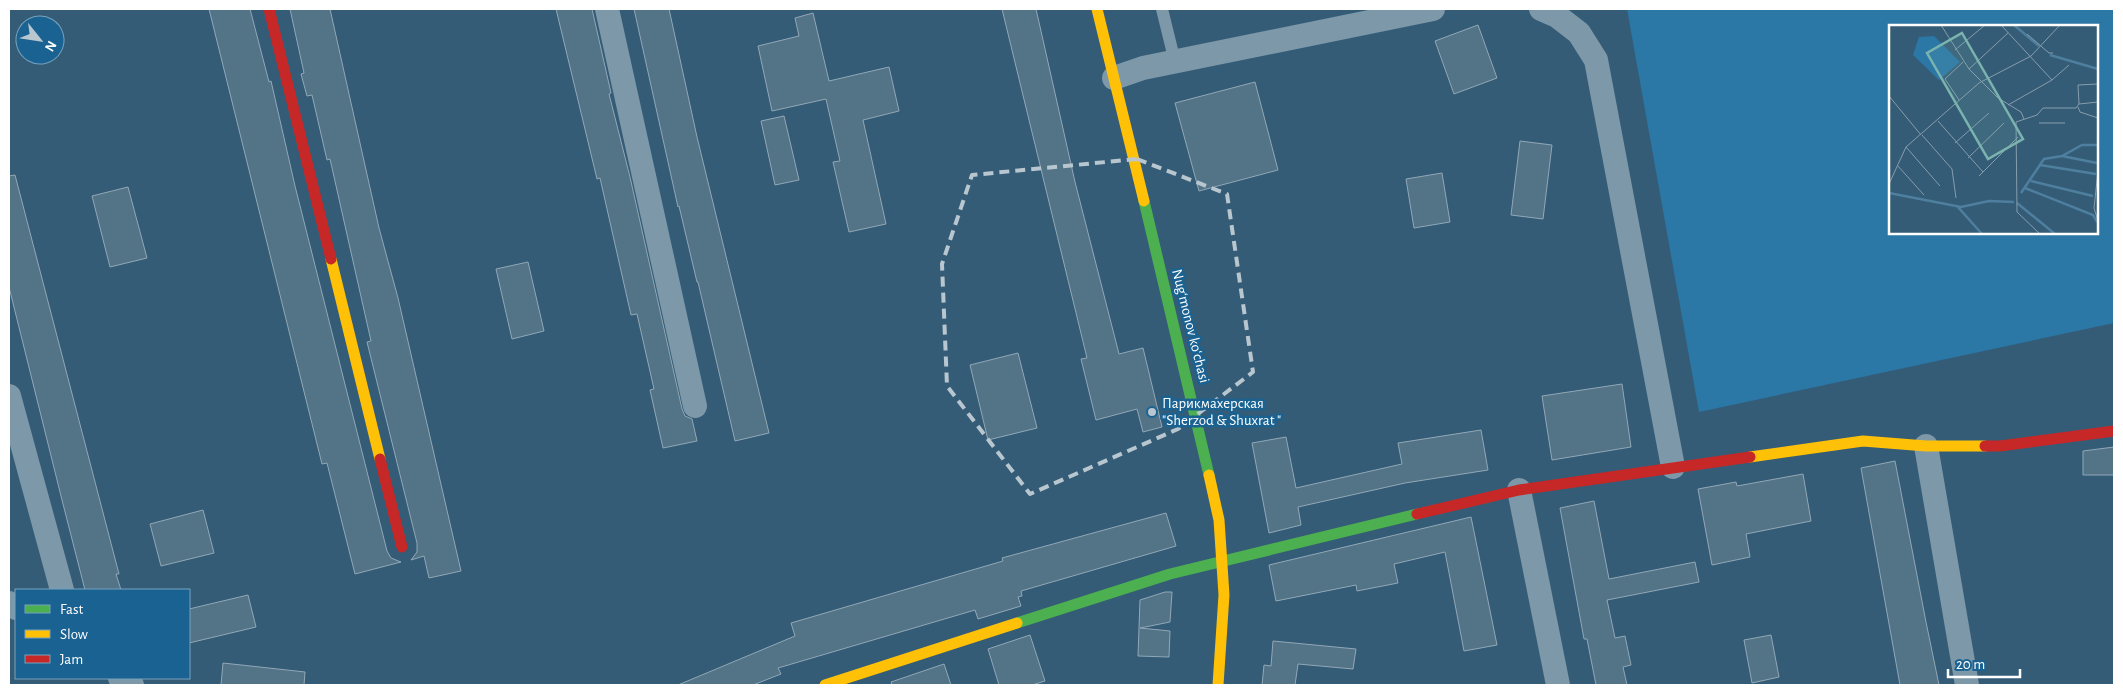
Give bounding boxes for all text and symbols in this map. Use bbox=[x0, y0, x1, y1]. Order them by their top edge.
north arrow bbox=[15, 15, 65, 65]
inset map bbox=[1889, 25, 2098, 234]
text: N bbox=[42, 38, 59, 54]
street label: Nugʻmonov koʻchasi bbox=[1169, 268, 1212, 385]
place label: Парикмахерская "Sherzod & Shuxrat " bbox=[1162, 396, 1281, 428]
marker: Парикмахерская "Sherzod & Shuxrat " bbox=[1146, 406, 1158, 418]
legend bbox=[15, 589, 190, 679]
text: Fast bbox=[60, 602, 84, 617]
text: Slow bbox=[60, 627, 88, 642]
scale bar bbox=[1948, 646, 2020, 678]
text: Jam bbox=[60, 652, 83, 667]
text: 20 m bbox=[1956, 657, 1985, 672]

